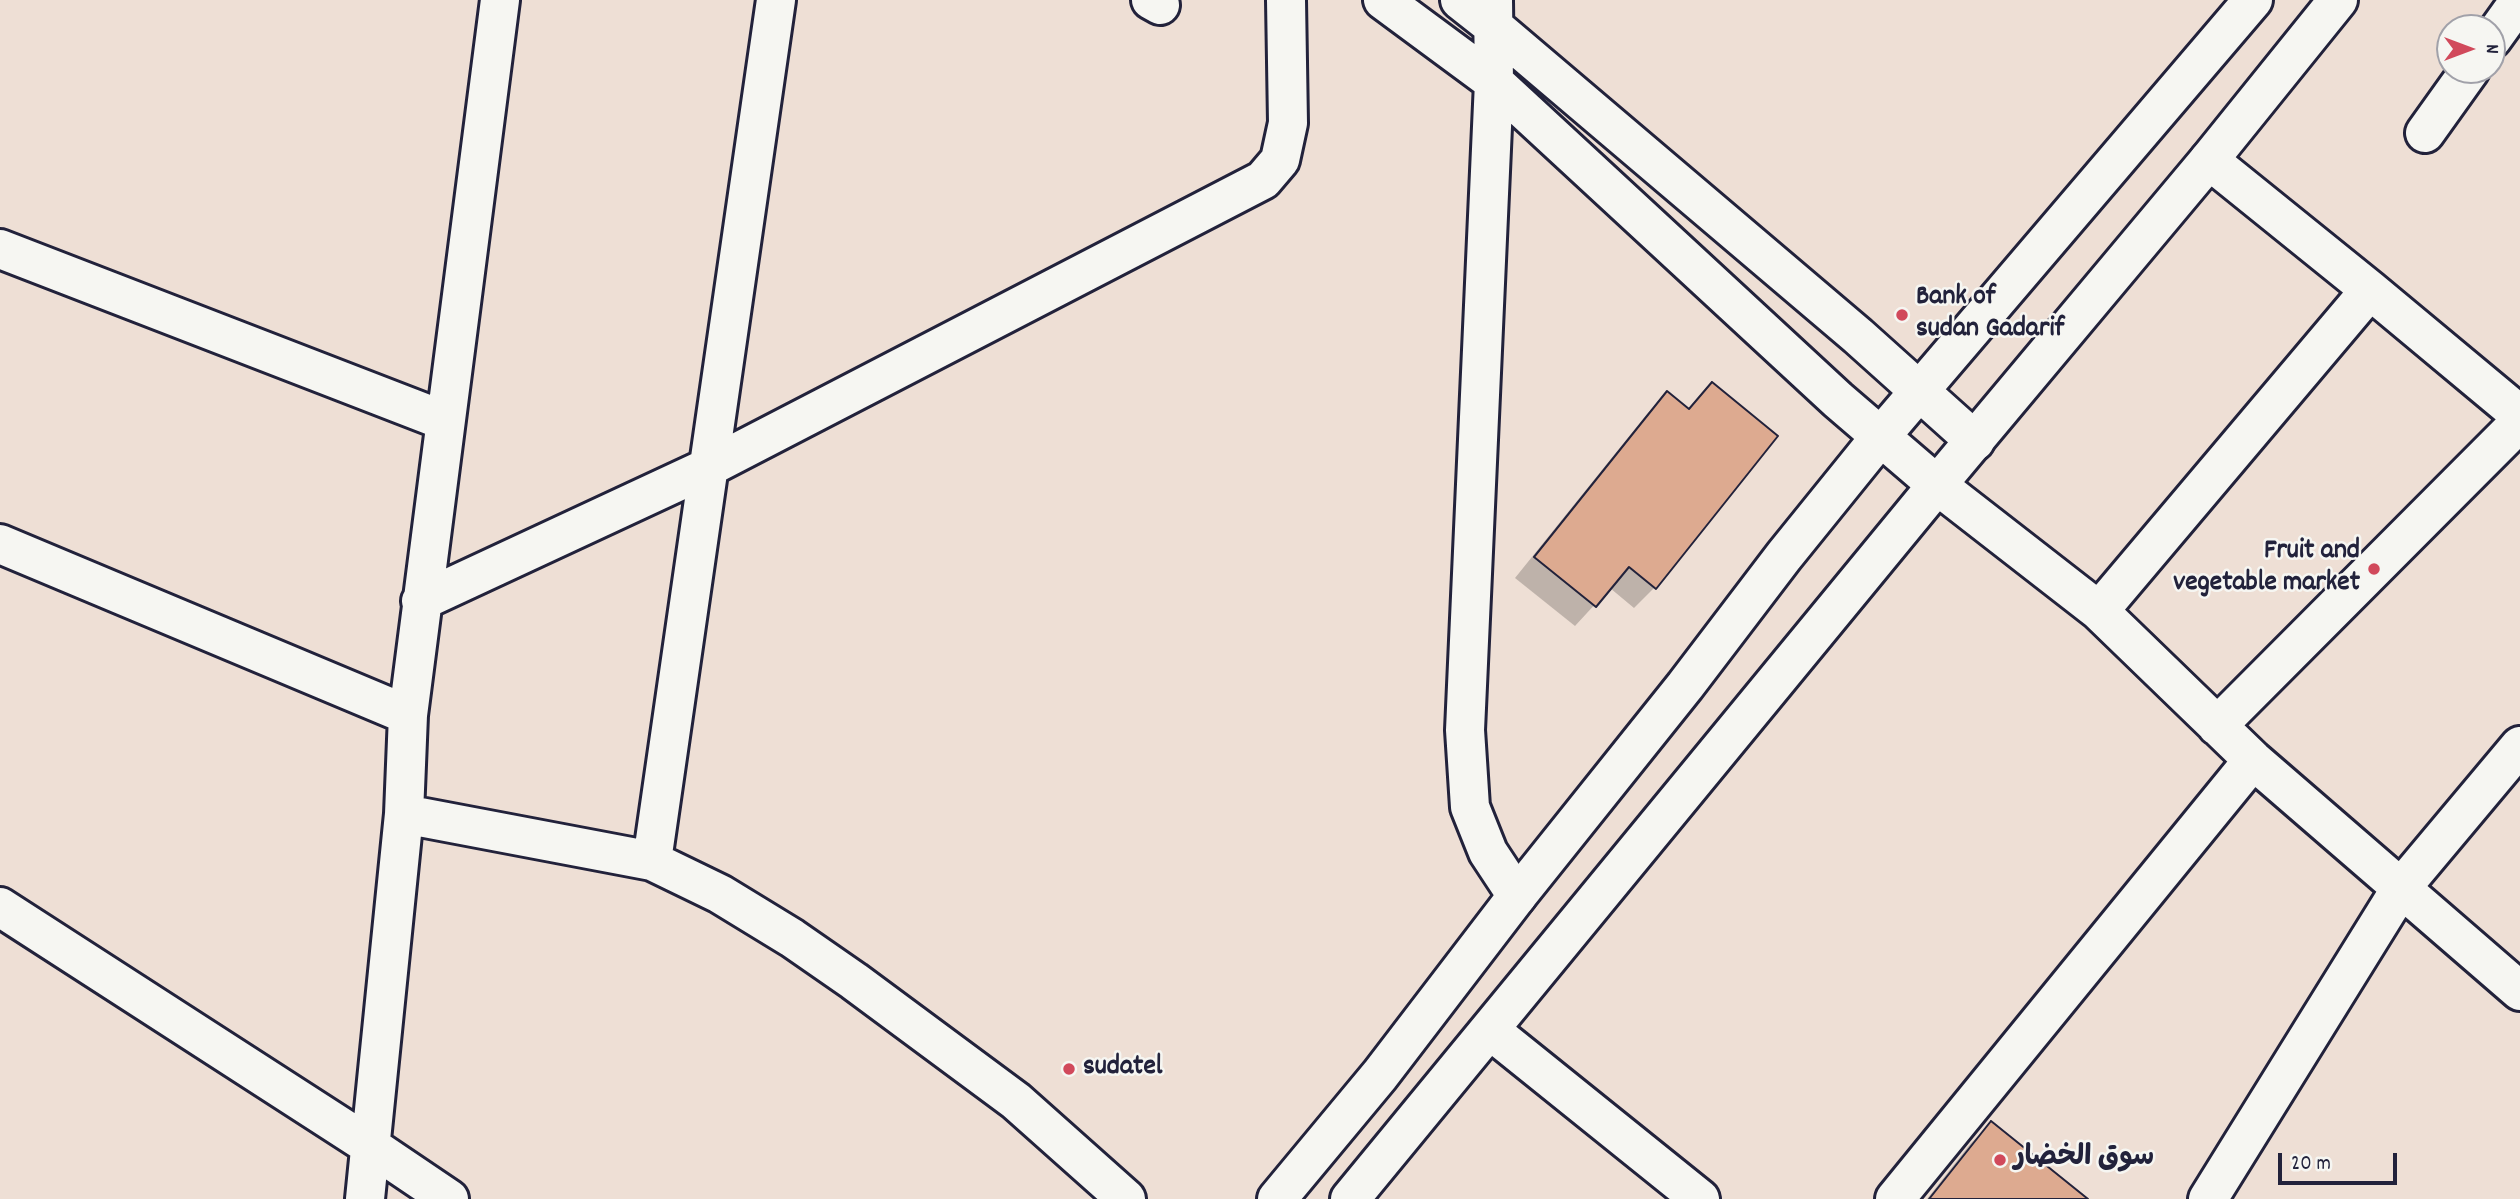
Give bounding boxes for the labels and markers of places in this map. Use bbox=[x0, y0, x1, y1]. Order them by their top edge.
place label: Bank of sudan Gadarif bbox=[1916, 282, 2064, 348]
marker: Bank of sudan Gadarif bbox=[1894, 307, 1910, 323]
place label: Fruit and vegetable market bbox=[2174, 536, 2360, 602]
marker: Fruit and vegetable market bbox=[2366, 561, 2382, 577]
place label: sudatel bbox=[1083, 1052, 1162, 1086]
marker: sudatel bbox=[1061, 1061, 1077, 1077]
place label: سوق الخضار bbox=[2014, 1143, 2154, 1177]
marker: سوق الخضار bbox=[1992, 1152, 2008, 1168]

